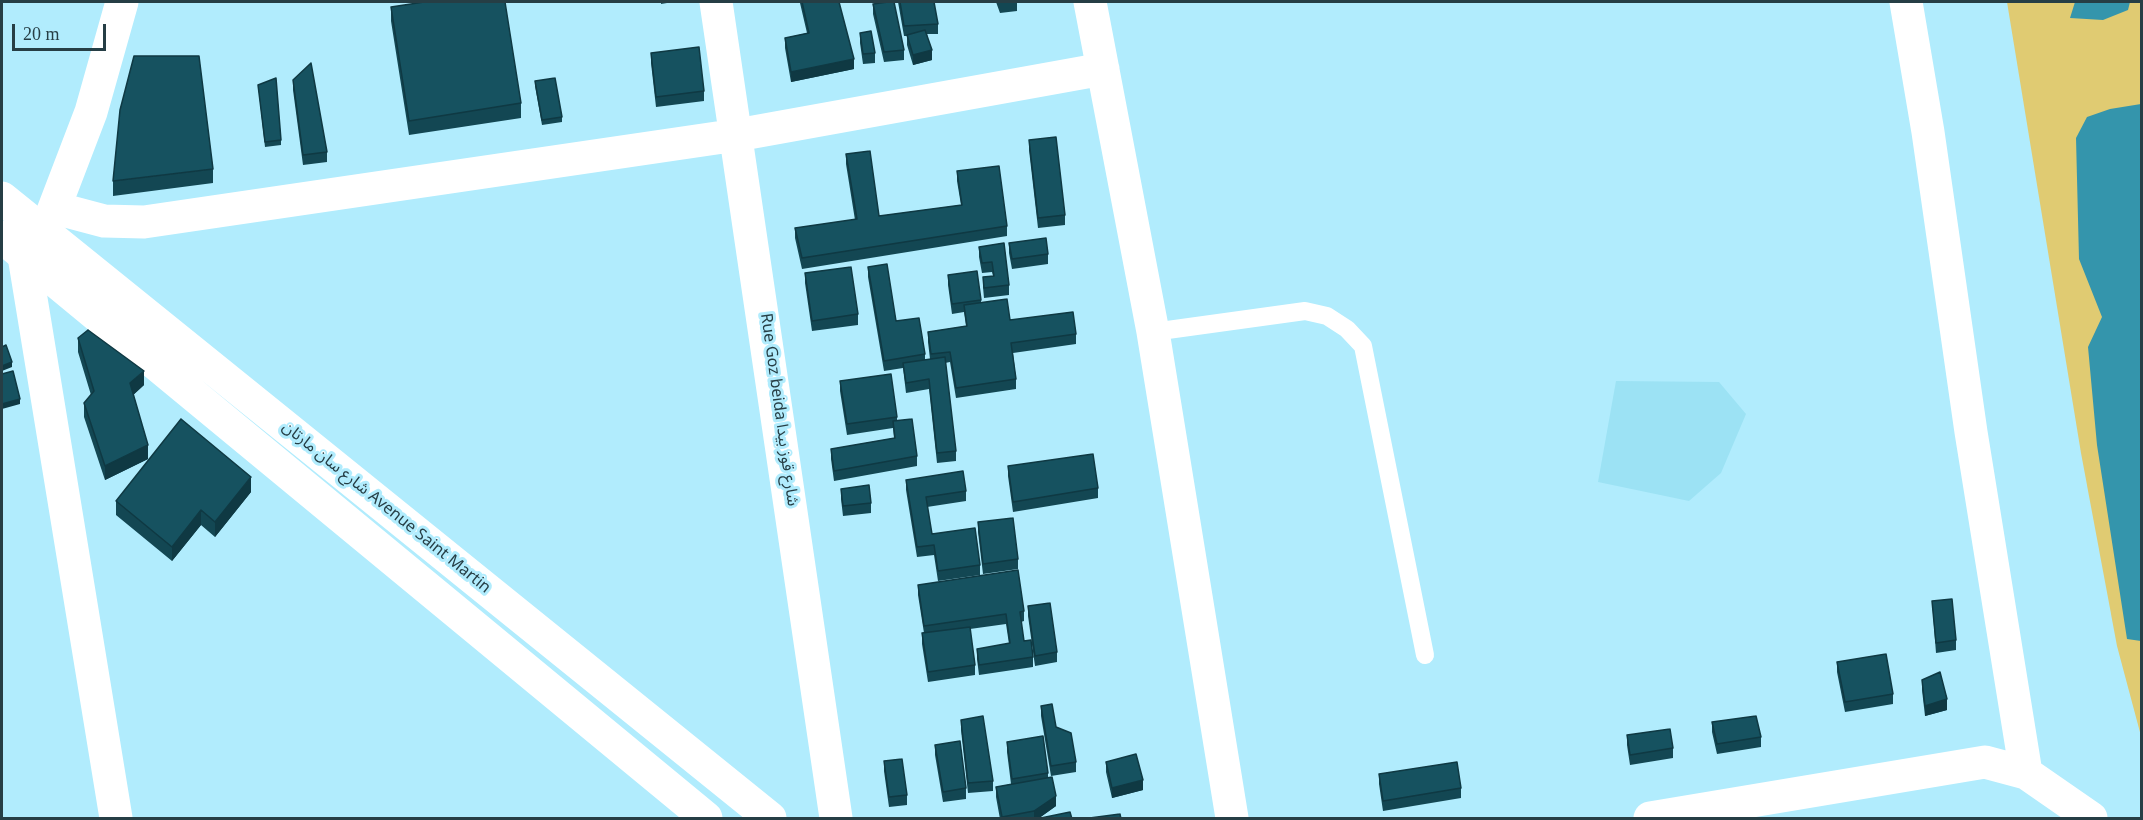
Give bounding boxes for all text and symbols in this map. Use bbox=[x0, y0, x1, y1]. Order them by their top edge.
scale bar bbox=[15, 12, 110, 50]
text: 20 m bbox=[23, 24, 60, 44]
street label: Rue Goz beida شارع قوز بيدا bbox=[754, 312, 800, 508]
street label: شارع سان مارتان Avenue Saint Martin bbox=[277, 419, 493, 599]

